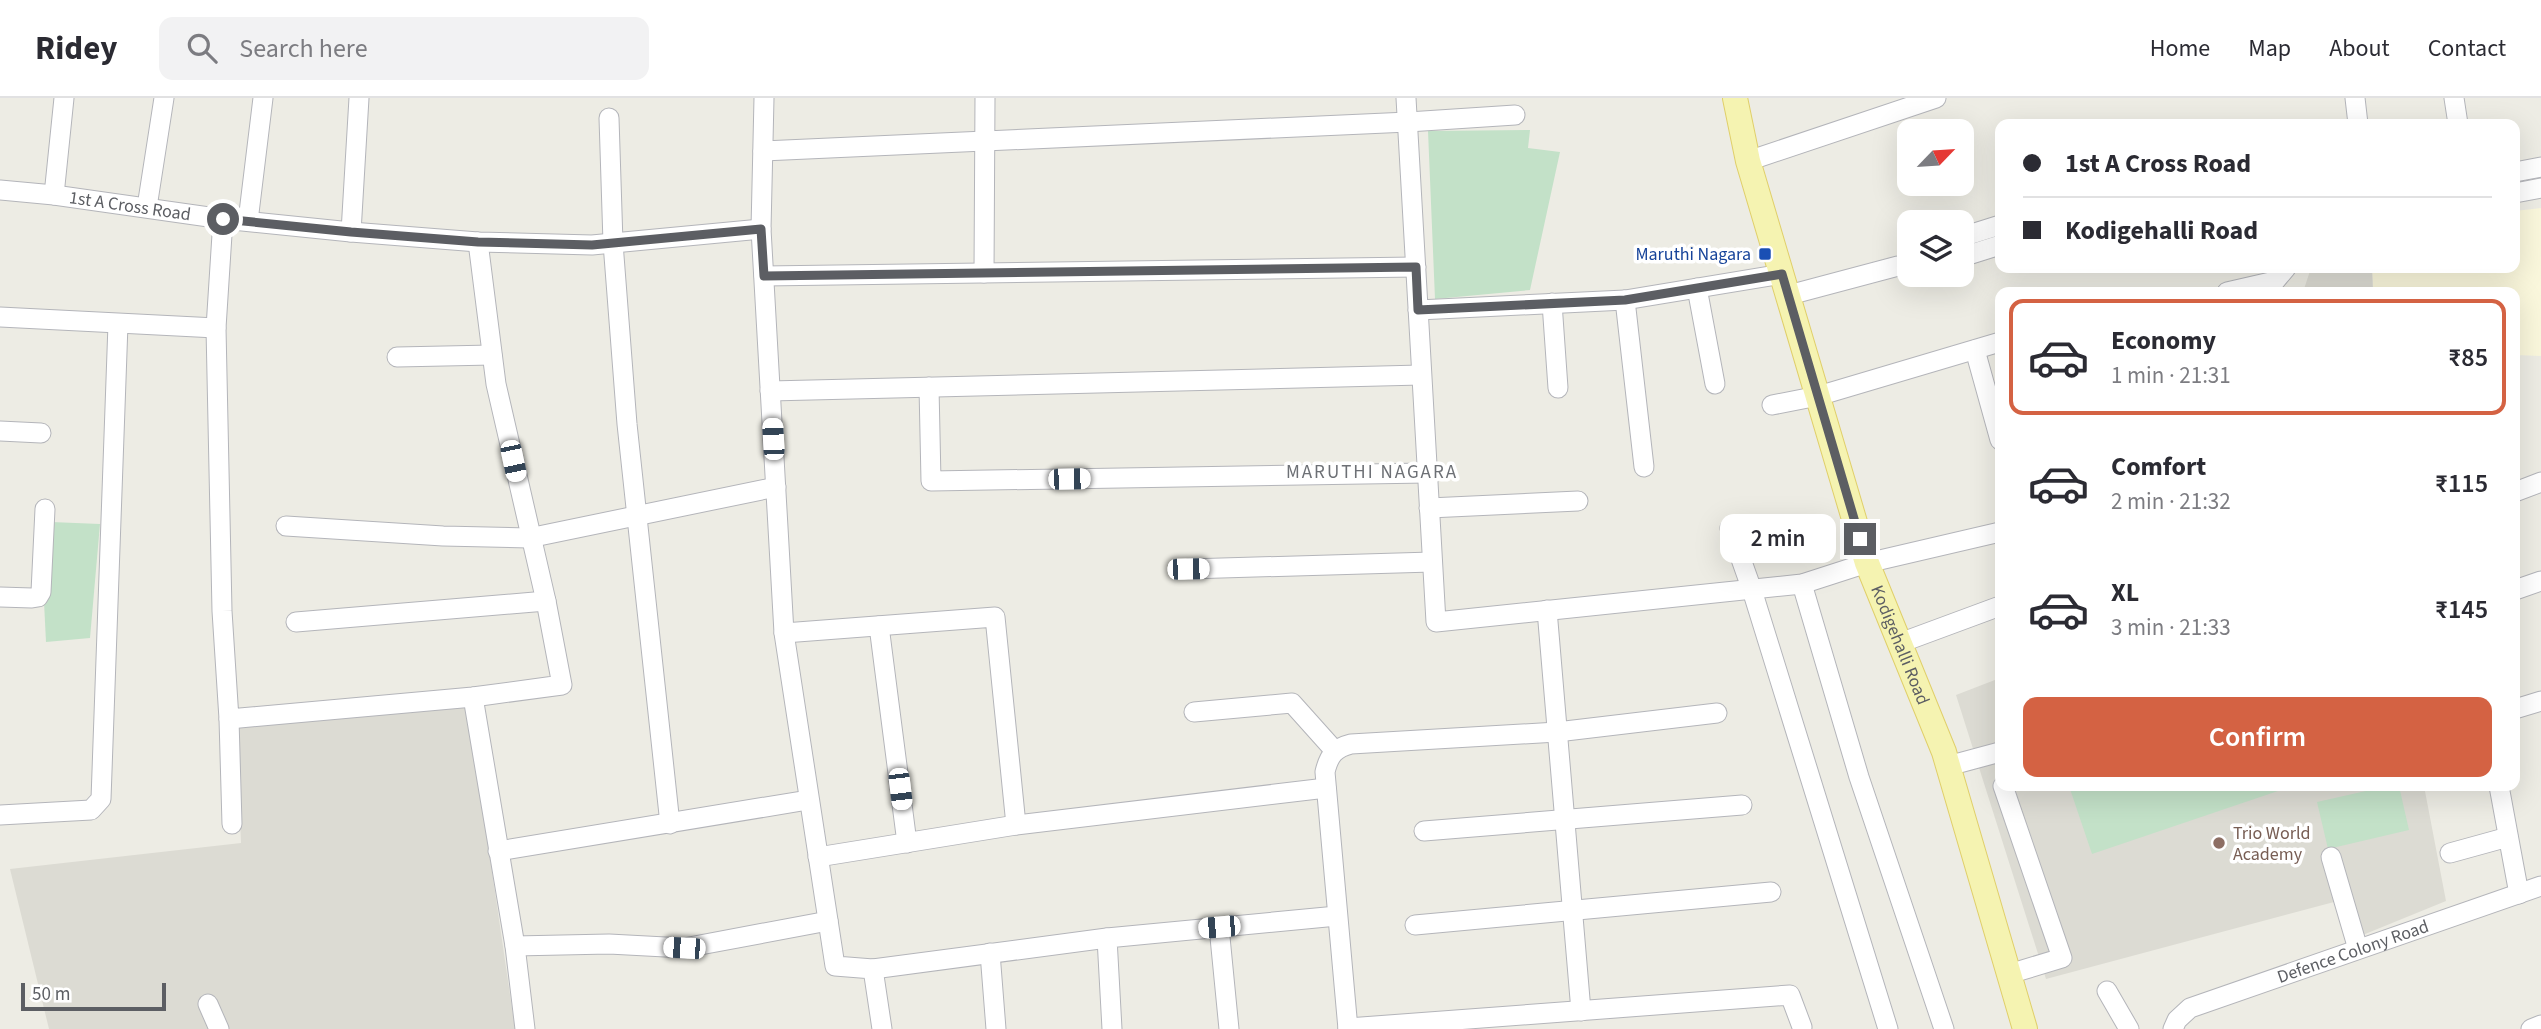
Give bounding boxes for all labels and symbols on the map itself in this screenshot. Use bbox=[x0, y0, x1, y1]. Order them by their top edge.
north arrow bbox=[1897, 119, 1974, 196]
street label: 1st A Cross Road bbox=[68, 185, 192, 227]
route start bbox=[207, 203, 239, 235]
place label: Maruthi Nagara bbox=[1635, 242, 1751, 267]
marker: Maruthi Nagara bbox=[1757, 246, 1773, 262]
car bbox=[762, 417, 785, 461]
car bbox=[499, 438, 528, 484]
district label: MARUTHI NAGARA bbox=[1286, 459, 1458, 486]
car bbox=[1048, 468, 1091, 490]
callout: 2 min bbox=[1720, 514, 1836, 564]
route end bbox=[1844, 523, 1876, 555]
car bbox=[1167, 558, 1210, 580]
street label: Kodigehalli Road bbox=[1865, 581, 1936, 708]
car bbox=[888, 767, 913, 811]
place label: Trio World Academy bbox=[2233, 821, 2311, 867]
marker: Trio World Academy bbox=[2211, 835, 2227, 851]
street label: Defence Colony Road bbox=[2274, 913, 2432, 989]
car bbox=[1198, 915, 1241, 939]
car bbox=[663, 936, 706, 960]
scale bar bbox=[21, 980, 166, 1012]

